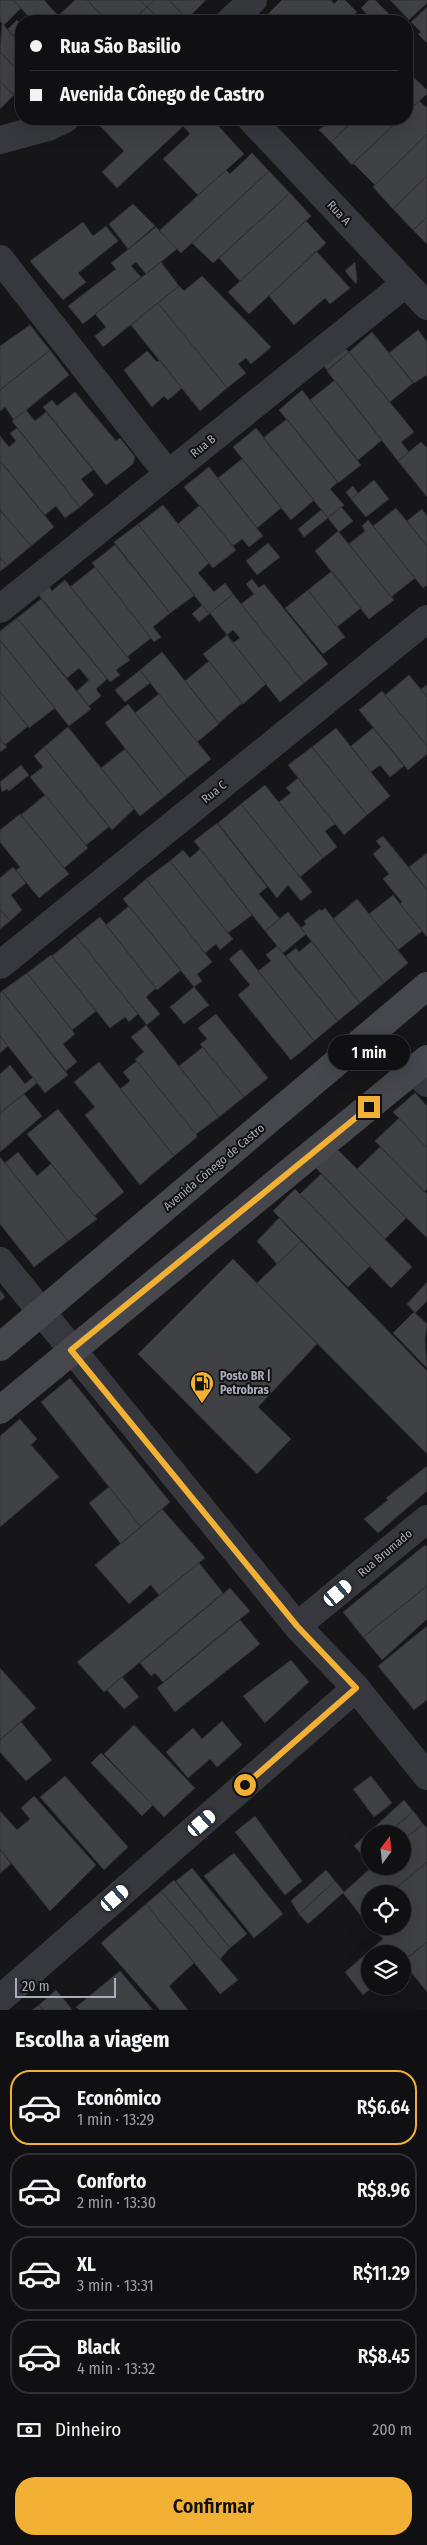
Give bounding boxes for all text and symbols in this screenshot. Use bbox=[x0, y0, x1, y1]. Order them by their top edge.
text: Rua São Basilio bbox=[60, 35, 181, 58]
text: Avenida Cônego de Castro bbox=[60, 83, 264, 106]
street label: Rua A bbox=[324, 198, 354, 228]
street label: Rua B bbox=[188, 431, 219, 460]
street label: Rua C bbox=[199, 778, 229, 806]
callout: 1 min bbox=[328, 1034, 410, 1070]
text: 1 min bbox=[352, 1043, 386, 1062]
route end bbox=[358, 1096, 380, 1118]
street label: Avenida Cônego de Castro bbox=[161, 1121, 267, 1213]
place label: Posto BR | Petrobras bbox=[220, 1369, 271, 1397]
fuel station icon: Posto BR | Petrobras bbox=[189, 1370, 215, 1404]
street label: Rua Brumado bbox=[355, 1526, 415, 1580]
car bbox=[321, 1578, 354, 1608]
route start bbox=[234, 1774, 256, 1796]
car bbox=[185, 1807, 218, 1839]
north arrow bbox=[361, 1825, 411, 1875]
map controls bbox=[361, 1825, 411, 1995]
car bbox=[98, 1882, 131, 1914]
button: locate bbox=[361, 1885, 411, 1935]
button: layers bbox=[361, 1945, 411, 1995]
scale bar bbox=[15, 1975, 116, 1998]
text: 20 m bbox=[22, 1978, 50, 1995]
text: Escolha a viagem bbox=[15, 2026, 170, 2053]
icon: car bbox=[17, 2085, 62, 2130]
text: Econômico bbox=[77, 2087, 161, 2110]
text: R$6.64 bbox=[357, 2096, 410, 2119]
text: 1 min · 13:29 bbox=[77, 2110, 154, 2129]
icon: car bbox=[17, 2168, 62, 2213]
text: Conforto bbox=[77, 2170, 146, 2193]
text: R$8.96 bbox=[357, 2179, 410, 2202]
text: 2 min · 13:30 bbox=[77, 2193, 156, 2212]
icon: car bbox=[17, 2251, 62, 2296]
text: XL bbox=[77, 2253, 96, 2276]
text: R$11.29 bbox=[353, 2262, 410, 2285]
text: 3 min · 13:31 bbox=[77, 2276, 154, 2295]
icon: car bbox=[17, 2334, 62, 2379]
text: Black bbox=[77, 2336, 120, 2359]
text: R$8.45 bbox=[358, 2345, 410, 2368]
text: 4 min · 13:32 bbox=[77, 2359, 155, 2378]
icon: cash bbox=[15, 2416, 43, 2444]
text: Dinheiro bbox=[55, 2418, 121, 2441]
text: 200 m bbox=[372, 2420, 412, 2439]
button: Confirmar bbox=[15, 2477, 412, 2535]

